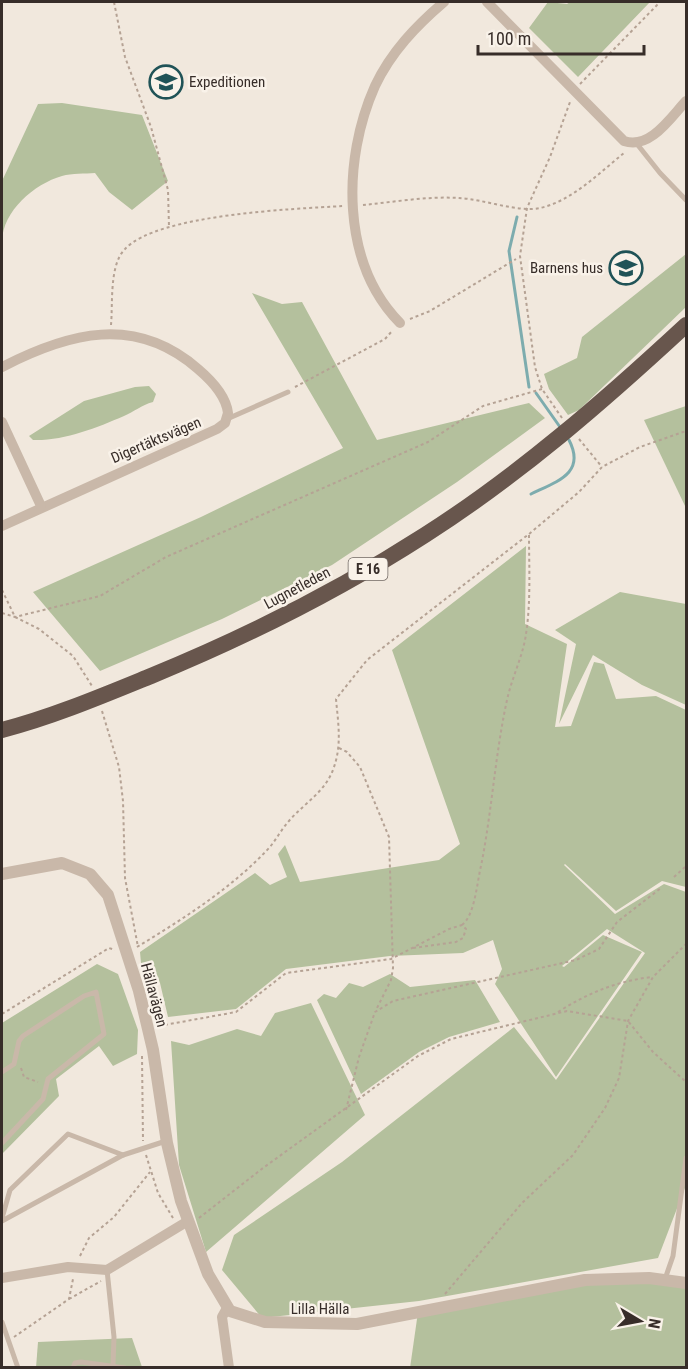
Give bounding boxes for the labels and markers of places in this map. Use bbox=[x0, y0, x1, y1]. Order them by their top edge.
school or university icon: Expeditionen bbox=[148, 64, 184, 100]
place label: Expeditionen bbox=[189, 73, 265, 91]
school or university icon: Barnens hus bbox=[608, 250, 644, 286]
place label: Barnens hus bbox=[530, 259, 603, 277]

